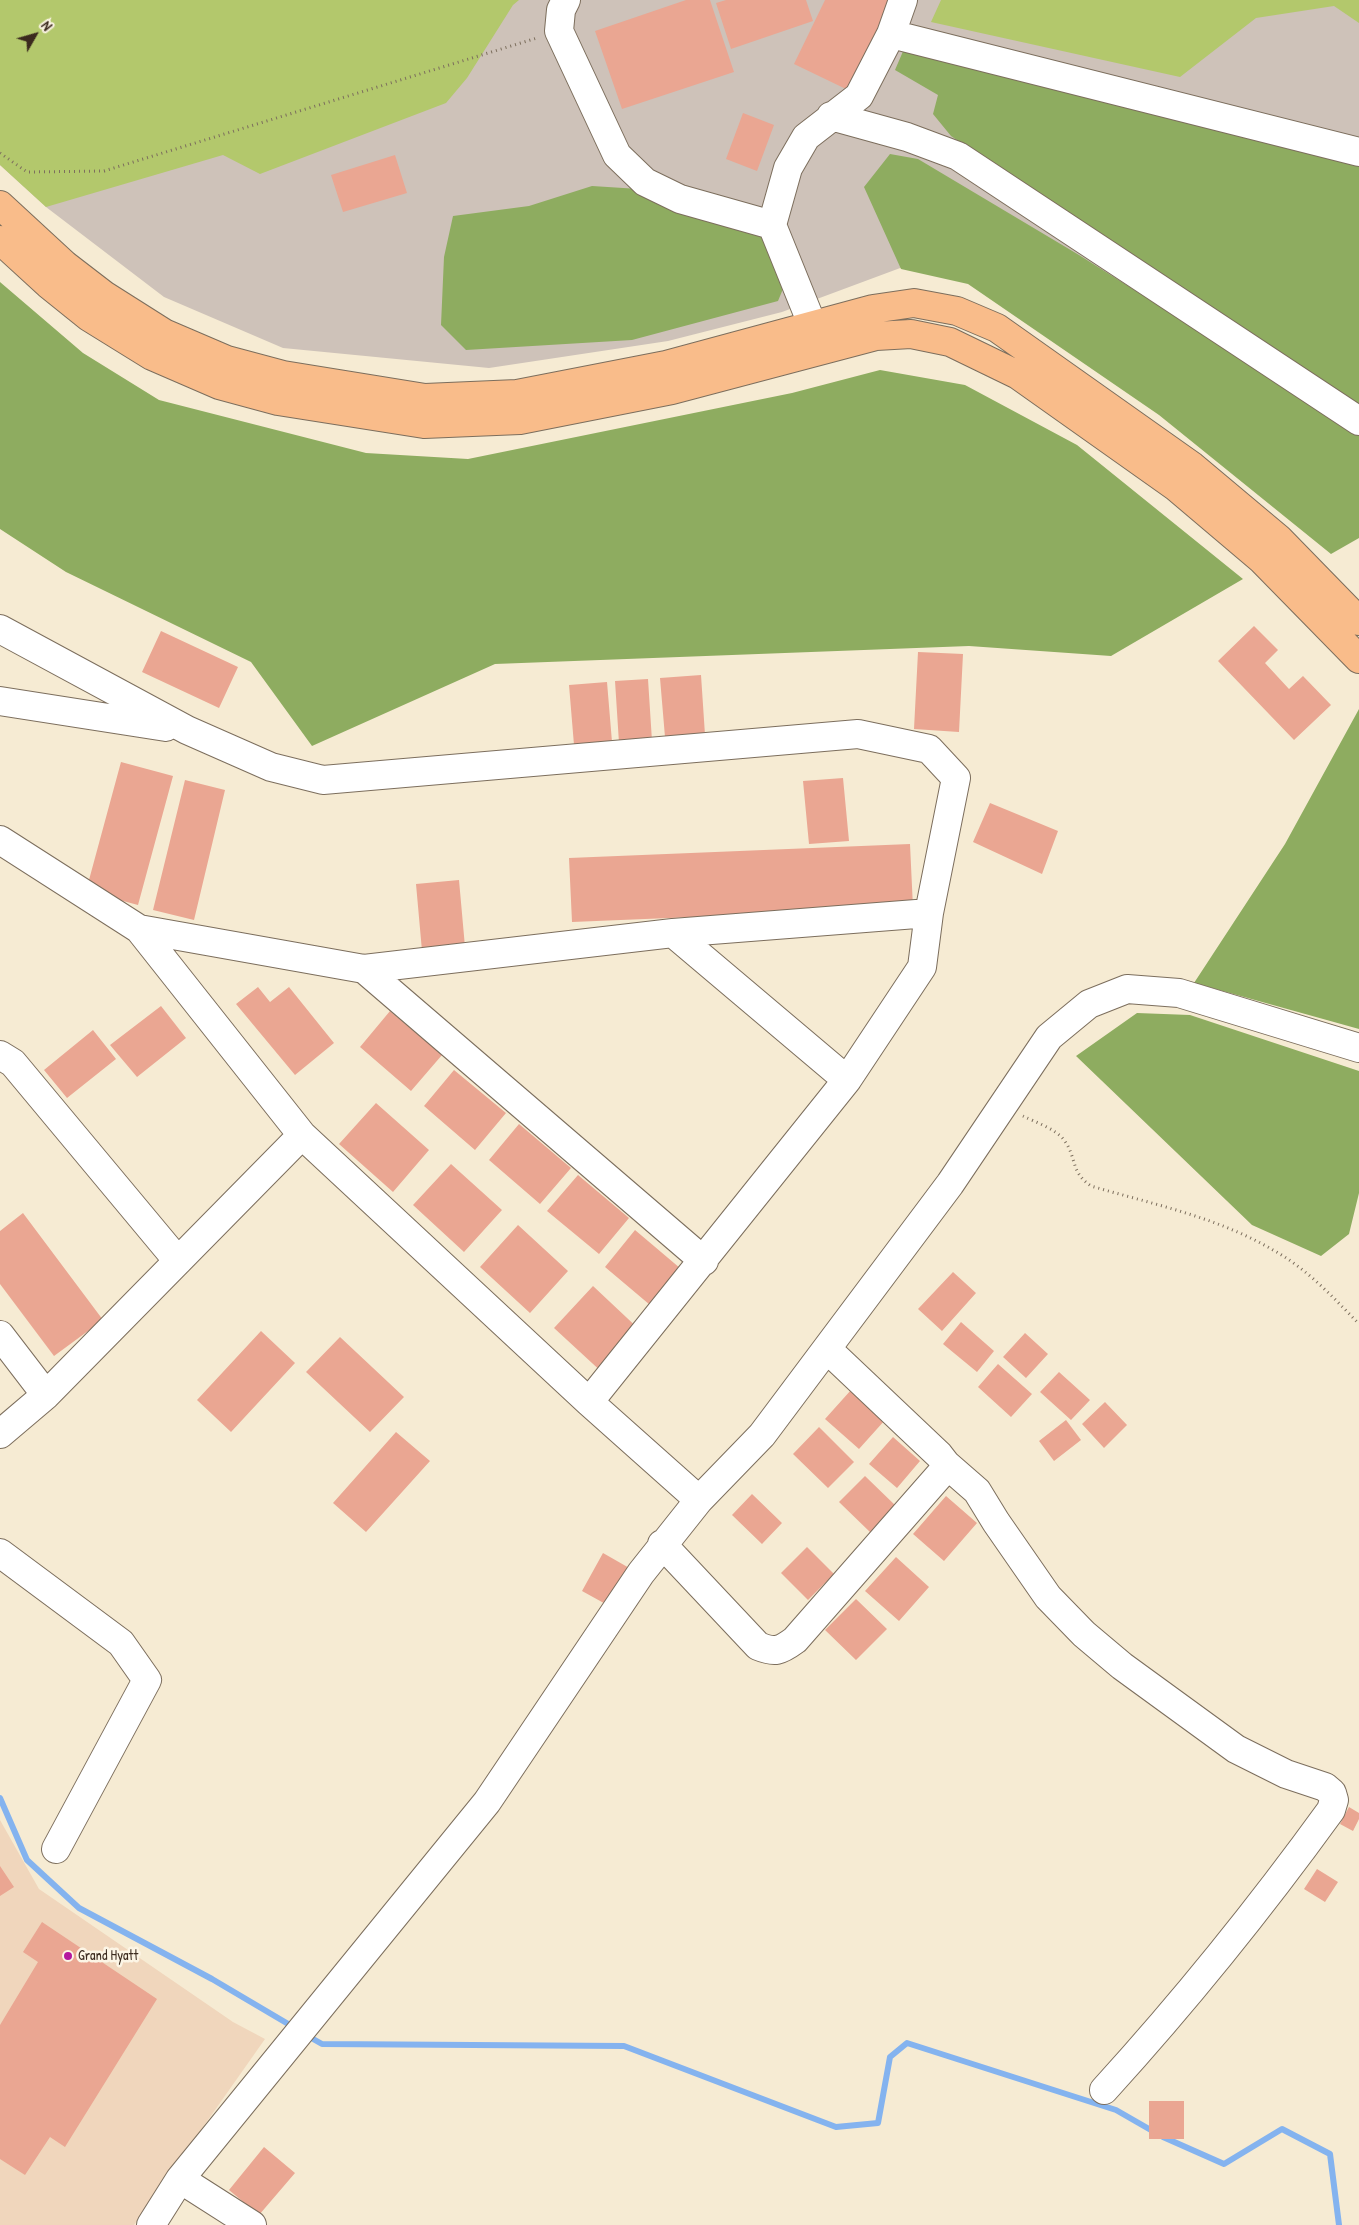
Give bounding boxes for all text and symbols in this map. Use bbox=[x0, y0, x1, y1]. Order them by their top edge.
north arrow bbox=[10, 10, 60, 60]
text: N bbox=[37, 17, 57, 34]
place label: Grand Hyatt bbox=[78, 1948, 138, 1964]
marker: Grand Hyatt bbox=[62, 1950, 74, 1962]

